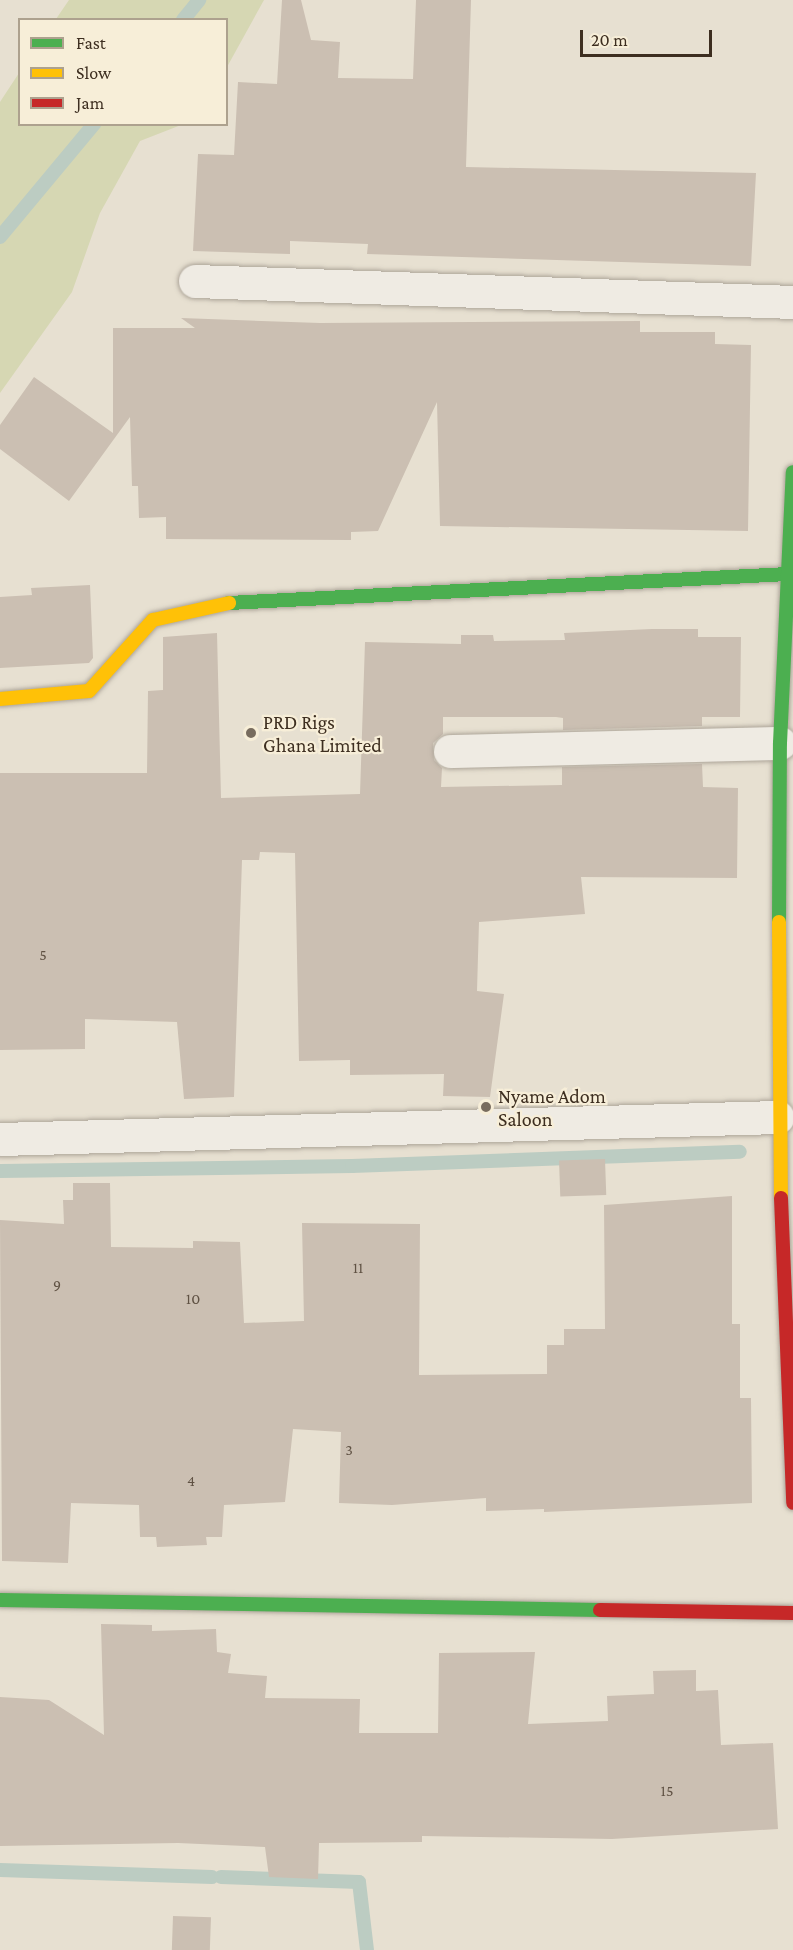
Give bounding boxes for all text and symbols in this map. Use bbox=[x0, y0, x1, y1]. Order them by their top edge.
legend bbox=[18, 18, 228, 126]
scale bar bbox=[583, 18, 715, 56]
text: 20 m bbox=[591, 30, 628, 50]
text: Fast bbox=[76, 33, 106, 53]
text: Slow bbox=[76, 63, 111, 83]
text: Jam bbox=[76, 93, 104, 113]
place label: PRD Rigs Ghana Limited bbox=[263, 710, 382, 757]
marker: PRD Rigs Ghana Limited bbox=[244, 726, 258, 740]
house number: 5 bbox=[39, 945, 47, 965]
place label: Nyame Adom Saloon bbox=[498, 1084, 606, 1131]
marker: Nyame Adom Saloon bbox=[479, 1100, 493, 1114]
house number: 11 bbox=[353, 1258, 363, 1278]
house number: 9 bbox=[53, 1275, 61, 1295]
house number: 10 bbox=[186, 1289, 200, 1309]
house number: 3 bbox=[345, 1440, 353, 1460]
house number: 4 bbox=[187, 1471, 195, 1491]
house number: 15 bbox=[661, 1781, 673, 1801]

